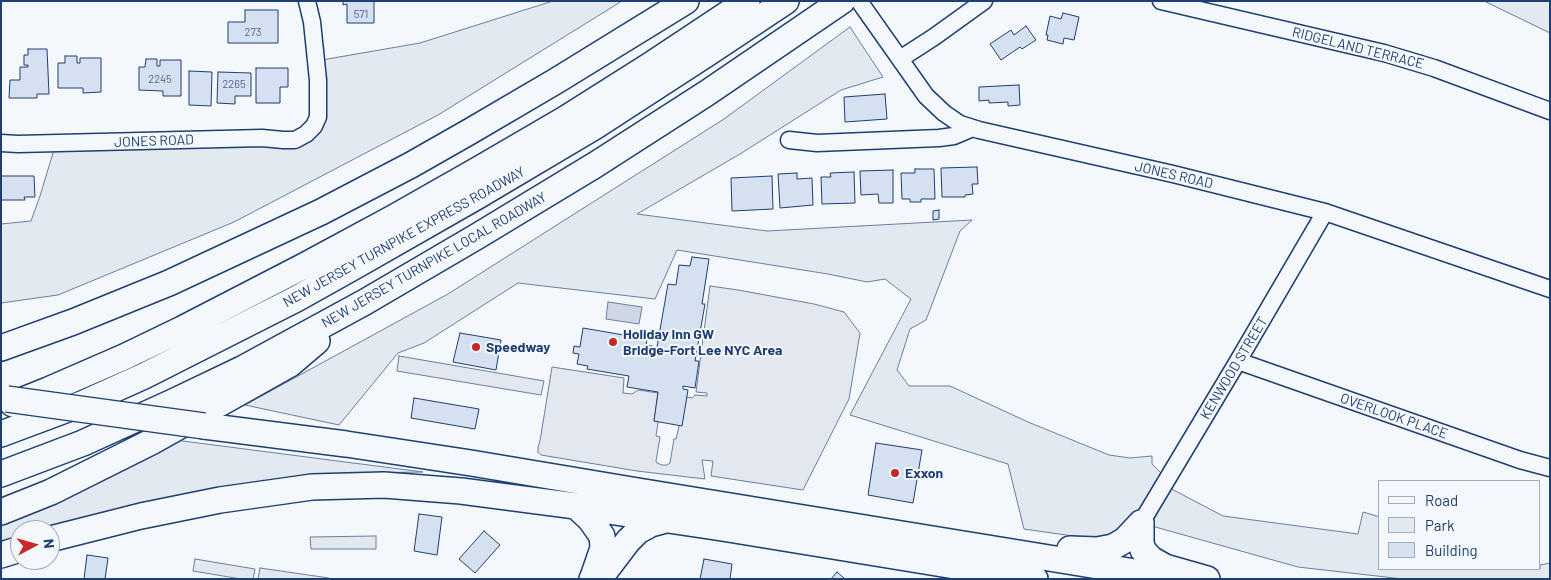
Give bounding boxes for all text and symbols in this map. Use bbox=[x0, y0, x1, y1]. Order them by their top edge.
house number: 571 bbox=[354, 7, 368, 21]
street label: RIDGELAND TERRACE bbox=[1290, 24, 1426, 72]
house number: 273 bbox=[245, 25, 261, 39]
house number: 2245 bbox=[148, 72, 172, 86]
house number: 2265 bbox=[222, 77, 246, 91]
street label: JONES ROAD bbox=[114, 131, 194, 151]
street label: JONES ROAD bbox=[1133, 158, 1215, 192]
street label: NEW JERSEY TURNPIKE EXPRESS ROADWAY bbox=[280, 163, 528, 311]
street label: NEW JERSEY TURNPIKE LOCAL ROADWAY bbox=[319, 188, 549, 332]
street label: KENWOOD STREET bbox=[1197, 314, 1271, 422]
place label: Holiday Inn GW Bridge-Fort Lee NYC Area bbox=[623, 326, 782, 358]
marker: Holiday Inn GW Bridge-Fort Lee NYC Area bbox=[607, 336, 619, 348]
place label: Speedway bbox=[486, 339, 550, 355]
marker: Speedway bbox=[470, 341, 482, 353]
street label: OVERLOOK PLACE bbox=[1338, 390, 1450, 442]
place label: Exxon bbox=[905, 465, 943, 481]
marker: Exxon bbox=[889, 467, 901, 479]
legend bbox=[1378, 480, 1541, 570]
text: Road bbox=[1425, 491, 1458, 509]
text: Park bbox=[1425, 516, 1454, 534]
north arrow bbox=[10, 520, 60, 570]
text: N bbox=[40, 538, 58, 549]
text: Building bbox=[1425, 541, 1478, 559]

